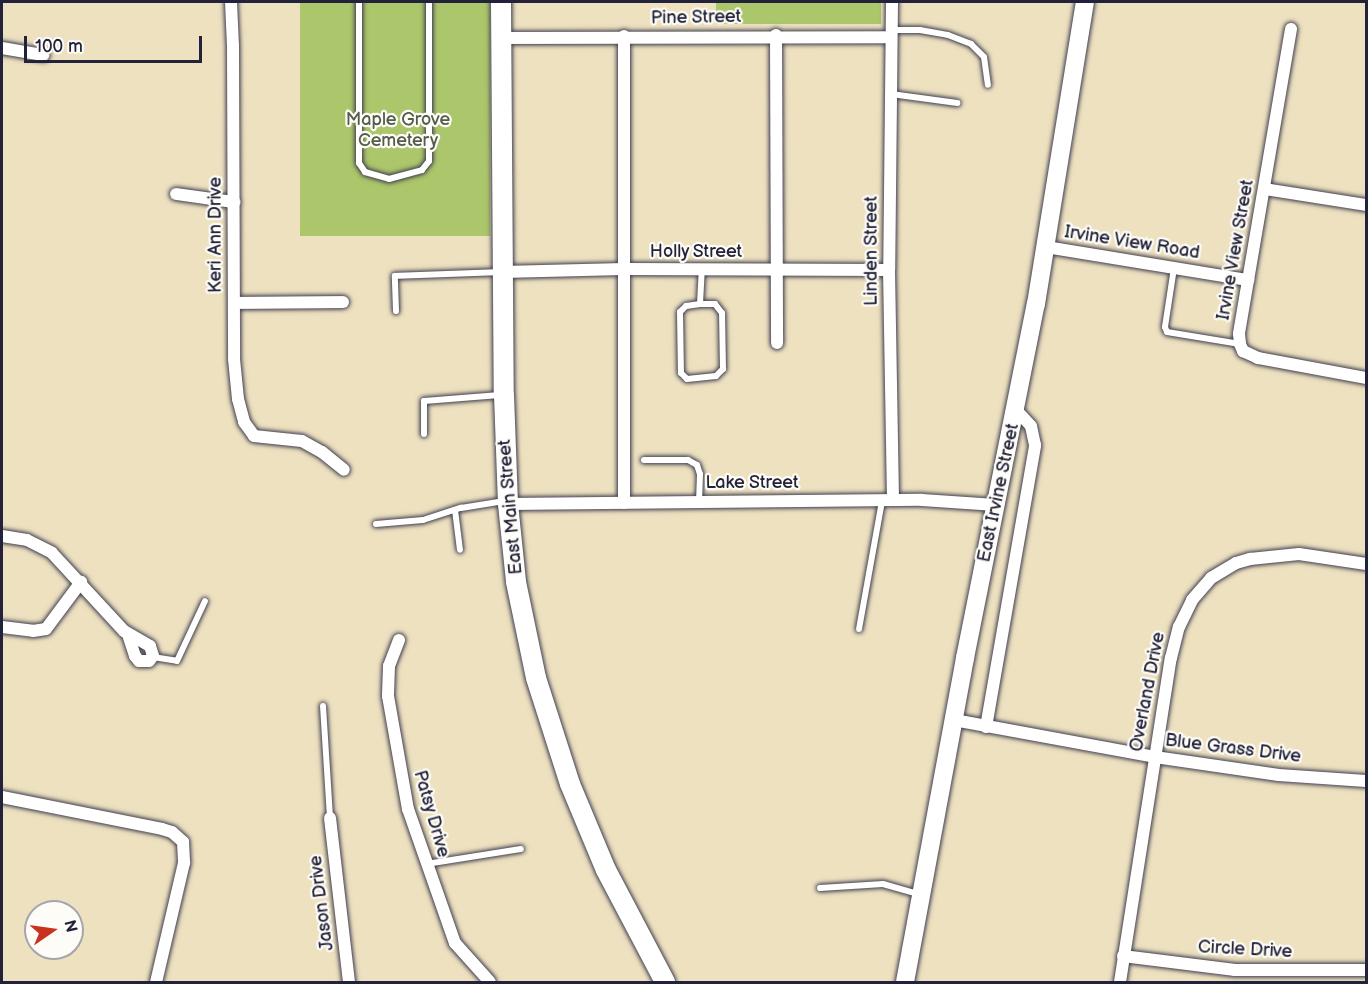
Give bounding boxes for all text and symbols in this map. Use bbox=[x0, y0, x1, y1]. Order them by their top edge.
street label: Pine Street bbox=[650, 6, 742, 30]
scale bar bbox=[27, 24, 206, 62]
text: 100 m bbox=[35, 36, 83, 57]
park label: Maple Grove Cemetery bbox=[346, 110, 450, 152]
street label: Keri Ann Drive bbox=[205, 177, 227, 293]
street label: Irvine View Street bbox=[1213, 178, 1259, 322]
street label: Linden Street bbox=[861, 196, 883, 306]
street label: Irvine View Road bbox=[1063, 222, 1201, 264]
street label: Holly Street bbox=[649, 241, 743, 263]
street label: East Irvine Street bbox=[974, 422, 1024, 564]
street label: East Main Street bbox=[494, 438, 528, 576]
street label: Lake Street bbox=[705, 472, 799, 494]
street label: Overland Drive bbox=[1126, 631, 1170, 753]
street label: Blue Grass Drive bbox=[1164, 730, 1302, 768]
street label: Patsy Drive bbox=[408, 768, 454, 860]
street label: Jason Drive bbox=[305, 854, 339, 952]
north arrow bbox=[24, 900, 84, 960]
text: N bbox=[59, 918, 81, 934]
street label: Circle Drive bbox=[1197, 937, 1293, 963]

